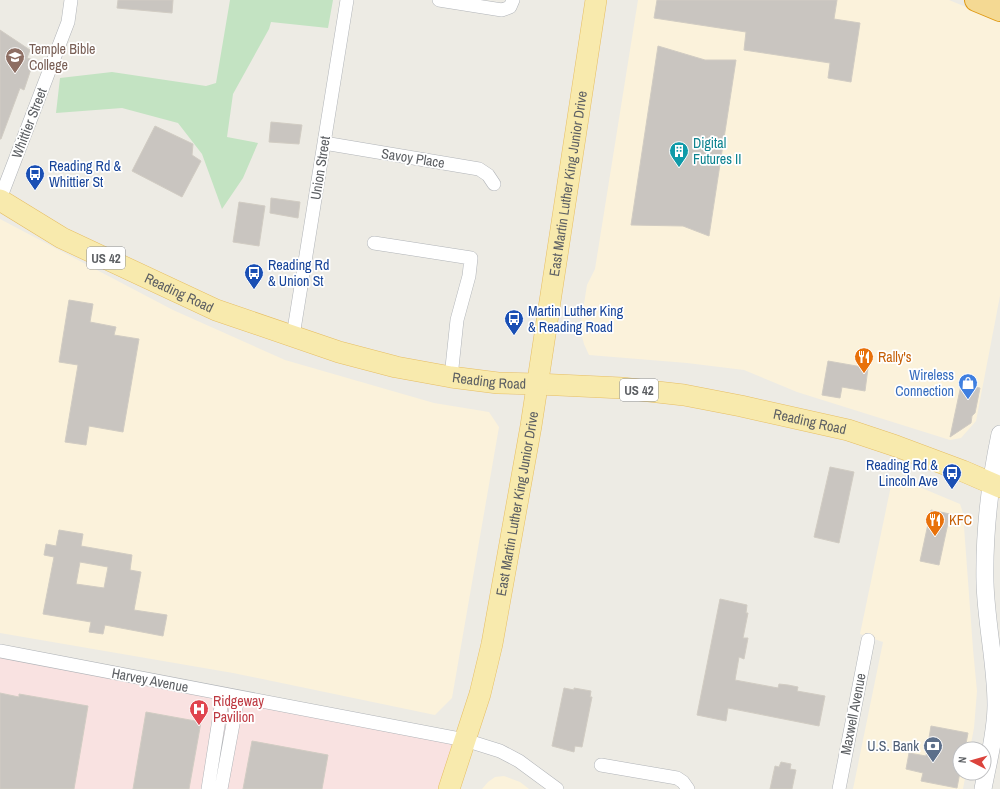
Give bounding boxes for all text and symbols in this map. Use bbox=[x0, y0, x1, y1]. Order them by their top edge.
place label: Temple Bible College bbox=[29, 40, 95, 74]
school or university icon: Temple Bible College bbox=[4, 46, 26, 74]
street label: Whittier Street bbox=[7, 85, 51, 161]
street label: East Martin Luther King Junior Drive bbox=[545, 90, 591, 278]
place label: Digital Futures II bbox=[693, 134, 742, 168]
street label: Union Street bbox=[306, 135, 334, 201]
building icon: Digital Futures II bbox=[668, 140, 690, 168]
street label: Savoy Place bbox=[380, 144, 446, 172]
place label: Reading Rd & Whittier St bbox=[49, 157, 121, 191]
bus stop icon: Reading Rd & Whittier St bbox=[24, 163, 46, 191]
road number: US 42 bbox=[87, 247, 125, 269]
place label: Reading Rd & Union St bbox=[268, 256, 329, 290]
bus stop icon: Reading Rd & Union St bbox=[243, 262, 265, 290]
street label: Reading Road bbox=[142, 269, 216, 317]
place label: Martin Luther King & Reading Road bbox=[528, 302, 624, 336]
bus stop icon: Martin Luther King & Reading Road bbox=[503, 308, 525, 336]
restaurant icon: Rally's bbox=[853, 346, 875, 374]
place label: Rally's bbox=[878, 348, 912, 366]
place label: Wireless Connection bbox=[895, 366, 954, 400]
street label: Reading Road bbox=[451, 368, 526, 393]
shop icon: Wireless Connection bbox=[957, 372, 979, 400]
road number: US 42 bbox=[620, 379, 658, 401]
street label: Reading Road bbox=[772, 405, 848, 438]
street label: East Martin Luther King Junior Drive bbox=[492, 410, 542, 597]
place label: Reading Rd & Lincoln Ave bbox=[866, 456, 938, 490]
bus stop icon: Reading Rd & Lincoln Ave bbox=[941, 462, 963, 490]
restaurant icon: KFC bbox=[924, 509, 946, 537]
place label: KFC bbox=[949, 511, 972, 529]
street label: Harvey Avenue bbox=[110, 664, 190, 696]
street label: Maxwell Avenue bbox=[836, 672, 870, 756]
place label: Ridgeway Pavilion bbox=[213, 692, 264, 726]
hospital icon: Ridgeway Pavilion bbox=[188, 698, 210, 726]
bank icon: U.S. Bank bbox=[922, 735, 944, 763]
place label: U.S. Bank bbox=[867, 737, 919, 755]
north arrow bbox=[952, 741, 992, 781]
text: N bbox=[955, 756, 969, 764]

